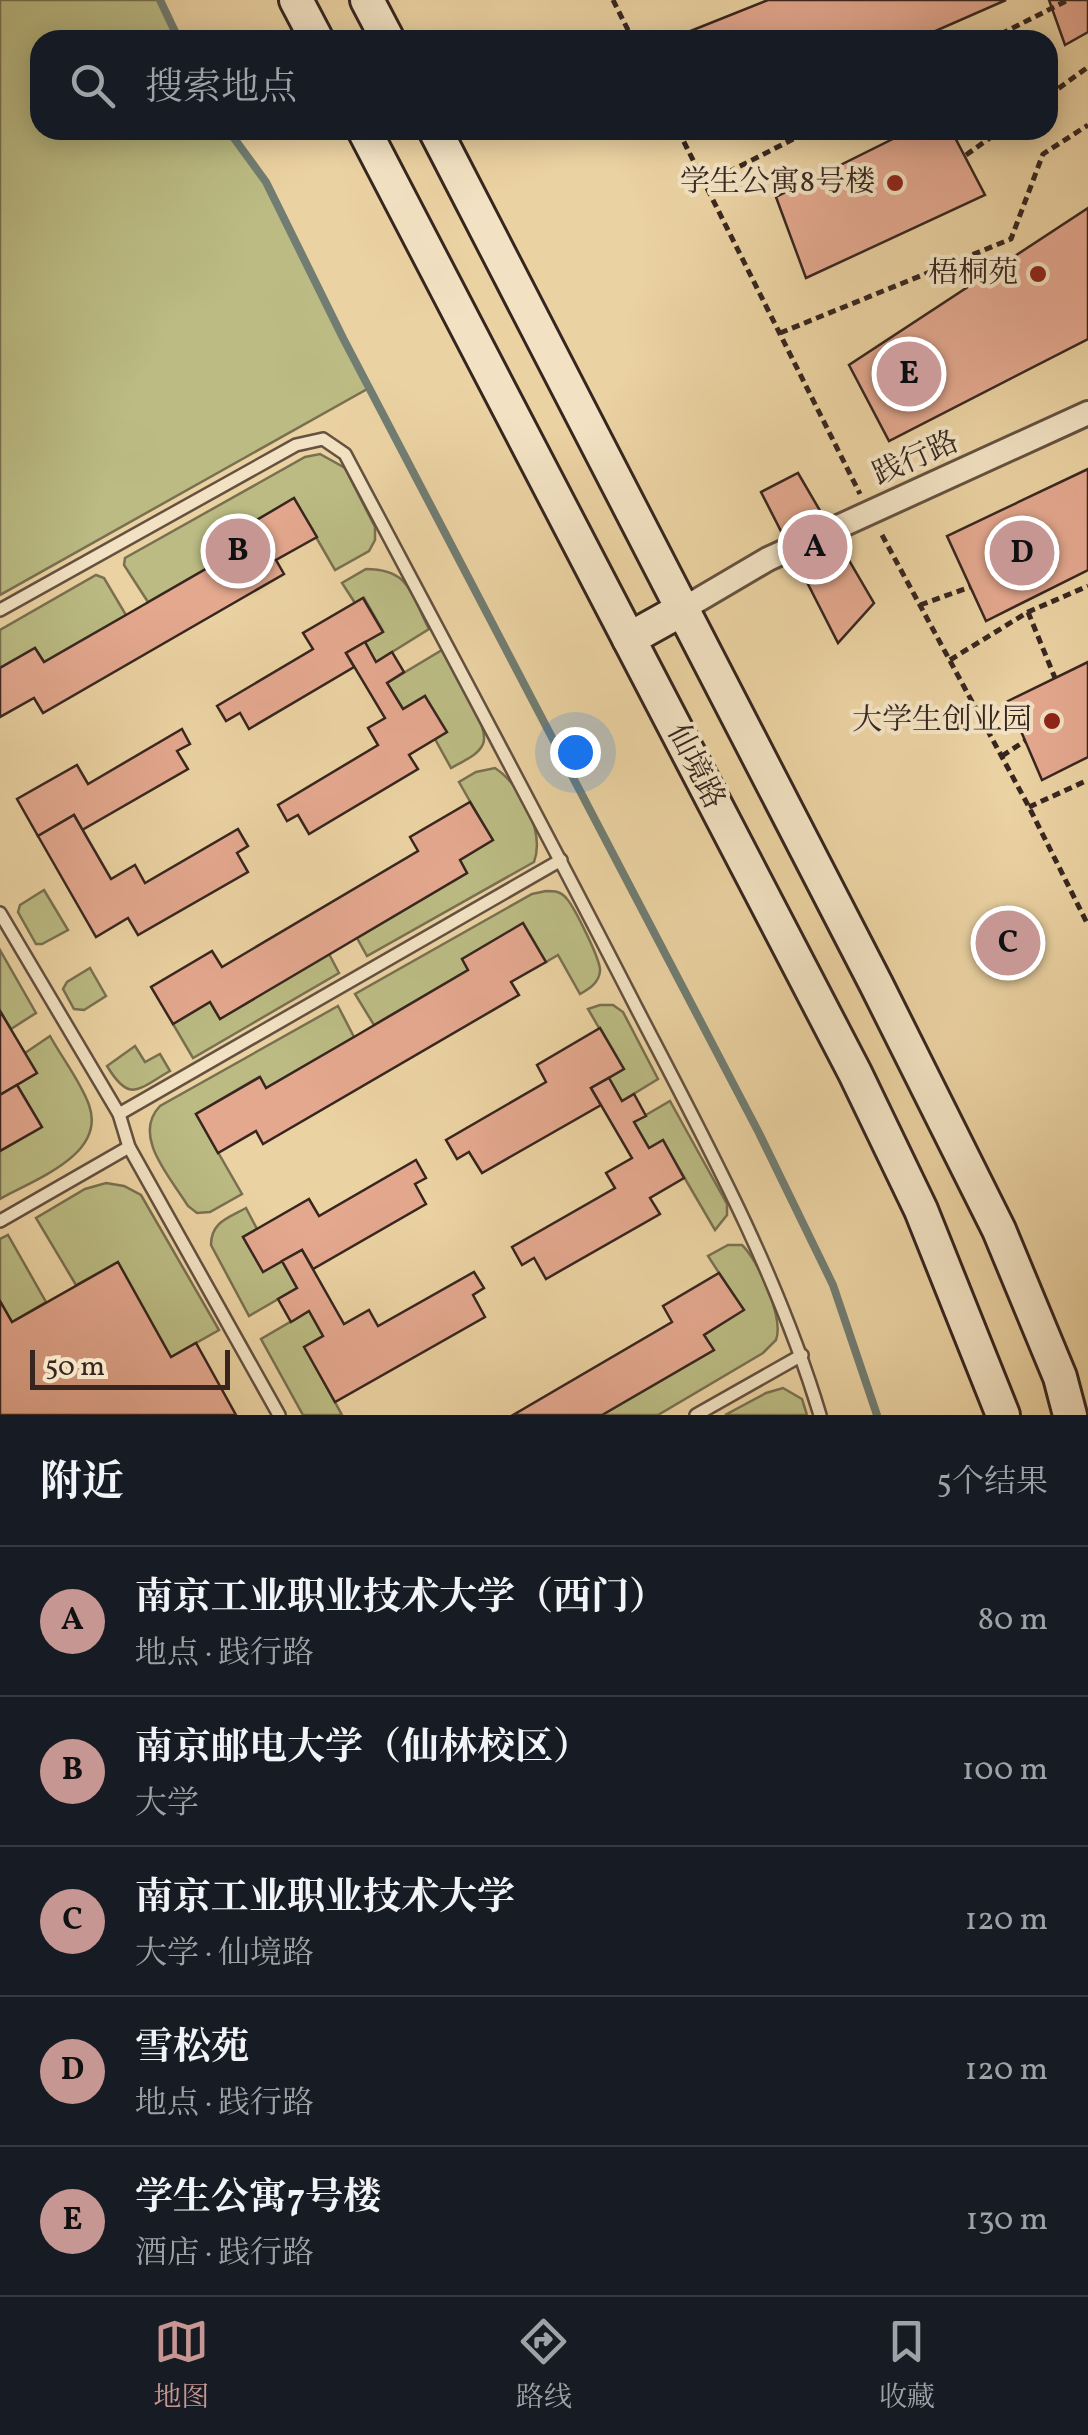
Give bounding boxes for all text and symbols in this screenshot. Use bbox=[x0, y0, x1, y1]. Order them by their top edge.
search box bbox=[30, 30, 1058, 140]
icon: search bbox=[65, 58, 120, 113]
text: 搜索地点 bbox=[145, 63, 297, 116]
place label: 学生公寓8号楼 bbox=[680, 162, 875, 204]
marker: 学生公寓8号楼 bbox=[884, 172, 906, 194]
place label: 梧桐苑 bbox=[928, 253, 1018, 295]
marker: 梧桐苑 bbox=[1027, 263, 1049, 285]
pin: E bbox=[876, 336, 942, 412]
street label: 践行路 bbox=[866, 422, 966, 496]
pin: A bbox=[782, 510, 848, 584]
pin: B bbox=[206, 514, 270, 588]
pin: D bbox=[990, 516, 1054, 590]
place label: 大学生创业园 bbox=[852, 700, 1032, 742]
marker: 大学生创业园 bbox=[1041, 710, 1063, 732]
street label: 仙境路 bbox=[656, 717, 734, 817]
your location bbox=[550, 727, 601, 778]
pin: C bbox=[976, 906, 1040, 980]
scale bar bbox=[30, 1345, 230, 1390]
text: 50 m bbox=[45, 1348, 105, 1387]
text: 附近 bbox=[40, 1455, 124, 1514]
text: 5个结果 bbox=[937, 1462, 1048, 1506]
text: 南京工业职业技术大学（西门） bbox=[135, 1573, 667, 1626]
text: A bbox=[61, 1599, 84, 1643]
text: 80 m bbox=[978, 1599, 1048, 1643]
text: 地点 · 践行路 bbox=[135, 1633, 314, 1677]
text: 南京邮电大学（仙林校区） bbox=[135, 1723, 591, 1776]
text: B bbox=[62, 1749, 83, 1793]
text: 100 m bbox=[962, 1749, 1048, 1793]
text: 大学 bbox=[135, 1783, 199, 1827]
text: 南京工业职业技术大学 bbox=[135, 1873, 515, 1926]
text: C bbox=[62, 1899, 83, 1943]
text: 120 m bbox=[965, 1899, 1048, 1943]
text: 大学 · 仙境路 bbox=[135, 1933, 314, 1977]
text: 雪松苑 bbox=[135, 2023, 249, 2076]
text: D bbox=[61, 2049, 84, 2093]
text: 120 m bbox=[965, 2049, 1048, 2093]
text: 地点 · 践行路 bbox=[135, 2083, 314, 2127]
text: 学生公寓7号楼 bbox=[135, 2173, 381, 2226]
text: E bbox=[62, 2199, 83, 2243]
text: 130 m bbox=[966, 2199, 1048, 2243]
text: 酒店 · 践行路 bbox=[135, 2233, 314, 2277]
tab: 地图 bbox=[153, 2314, 209, 2418]
tab: 路线 bbox=[516, 2314, 572, 2418]
tab: 收藏 bbox=[879, 2314, 935, 2418]

